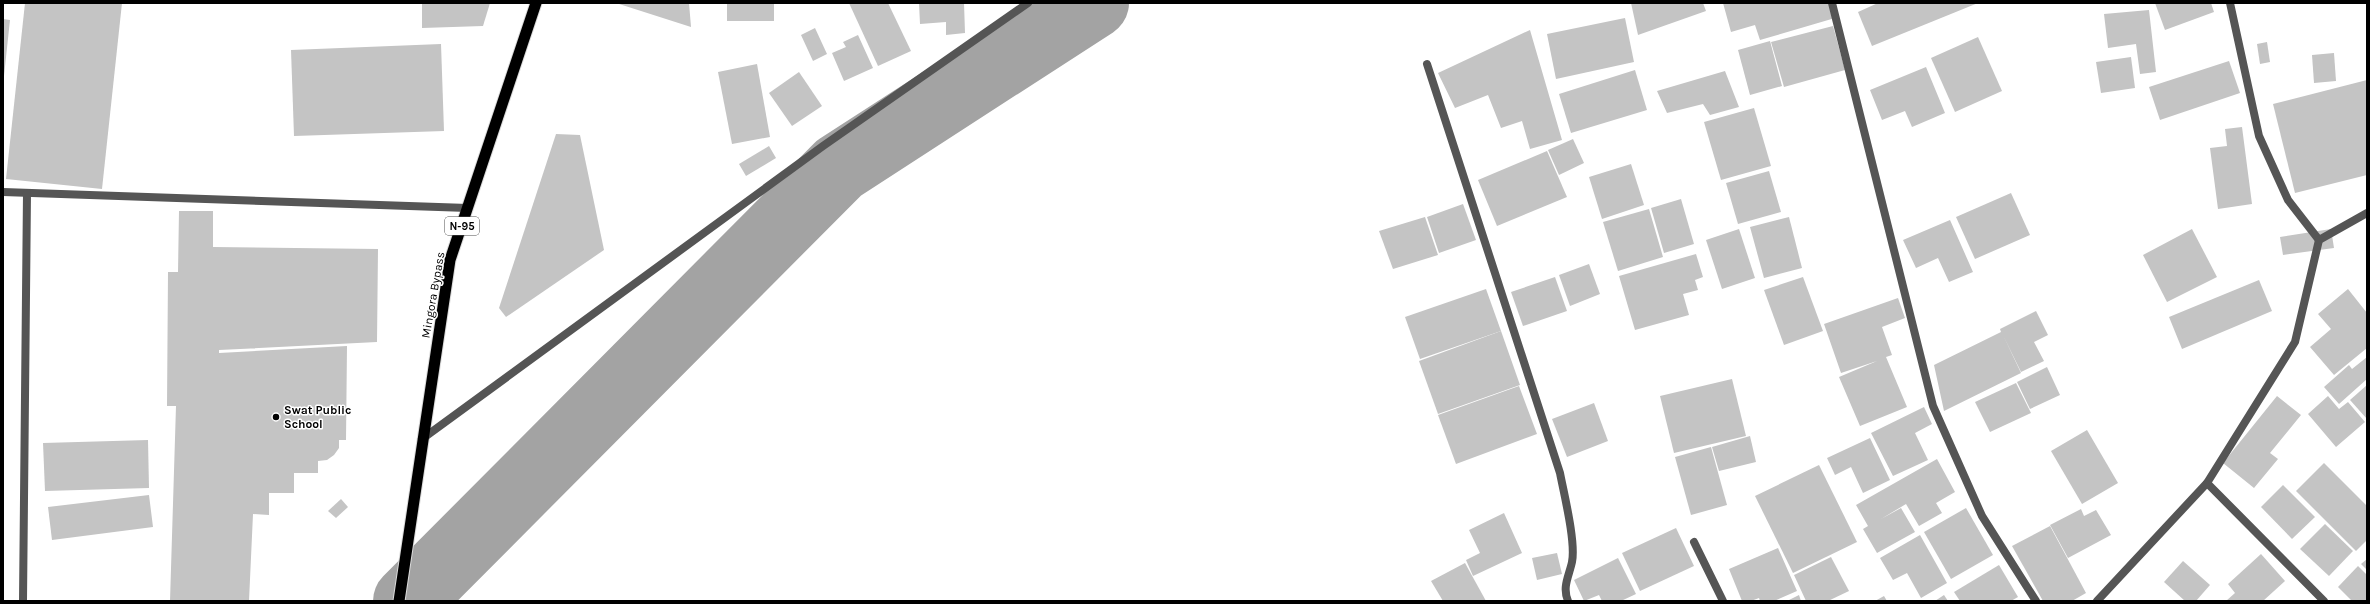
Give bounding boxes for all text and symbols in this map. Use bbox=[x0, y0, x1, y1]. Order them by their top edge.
road number: N-95 bbox=[445, 217, 479, 235]
street label: Mingora Bypass bbox=[419, 251, 447, 339]
place label: Swat Public School bbox=[284, 403, 351, 431]
marker: Swat Public School bbox=[271, 412, 281, 422]

